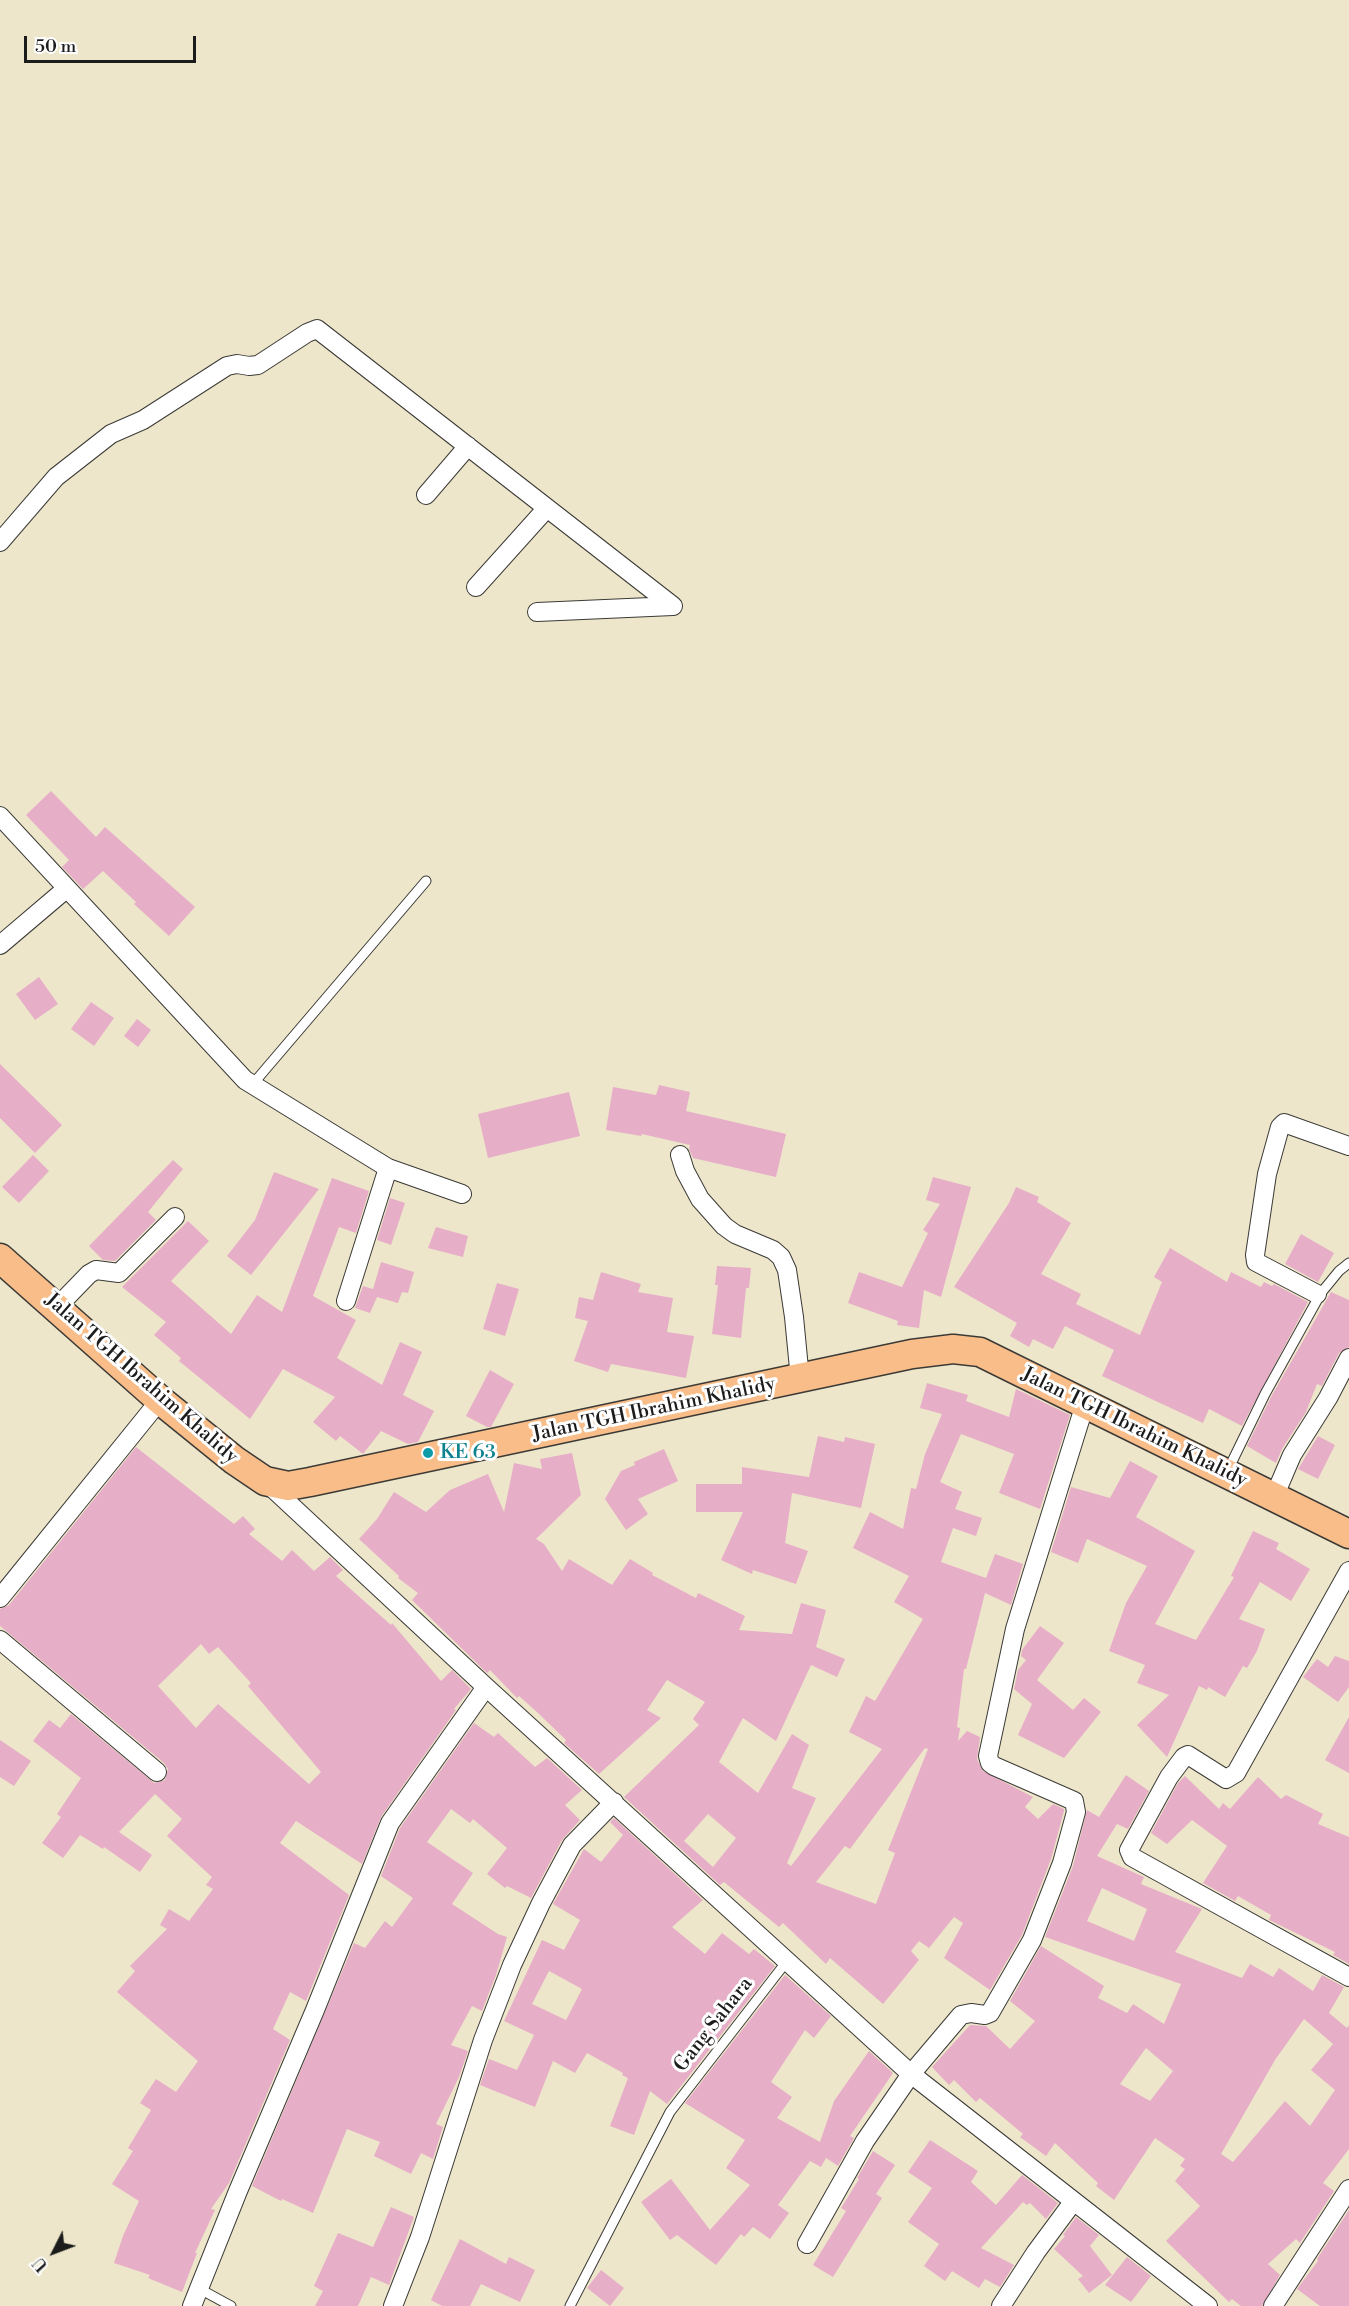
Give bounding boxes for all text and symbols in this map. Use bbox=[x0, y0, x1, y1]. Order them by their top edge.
scale bar bbox=[27, 24, 200, 62]
text: 50 m bbox=[35, 35, 76, 58]
street label: Jalan TGH Ibrahim Khalidy bbox=[40, 1289, 242, 1469]
street label: Jalan TGH Ibrahim Khalidy bbox=[1017, 1363, 1251, 1493]
street label: Jalan TGH Ibrahim Khalidy bbox=[530, 1372, 778, 1448]
place label: KE 63 bbox=[440, 1441, 496, 1465]
marker: KE 63 bbox=[421, 1446, 435, 1460]
street label: Gang Sahara bbox=[670, 1973, 758, 2077]
north arrow bbox=[24, 2222, 84, 2282]
text: U bbox=[29, 2253, 52, 2275]

